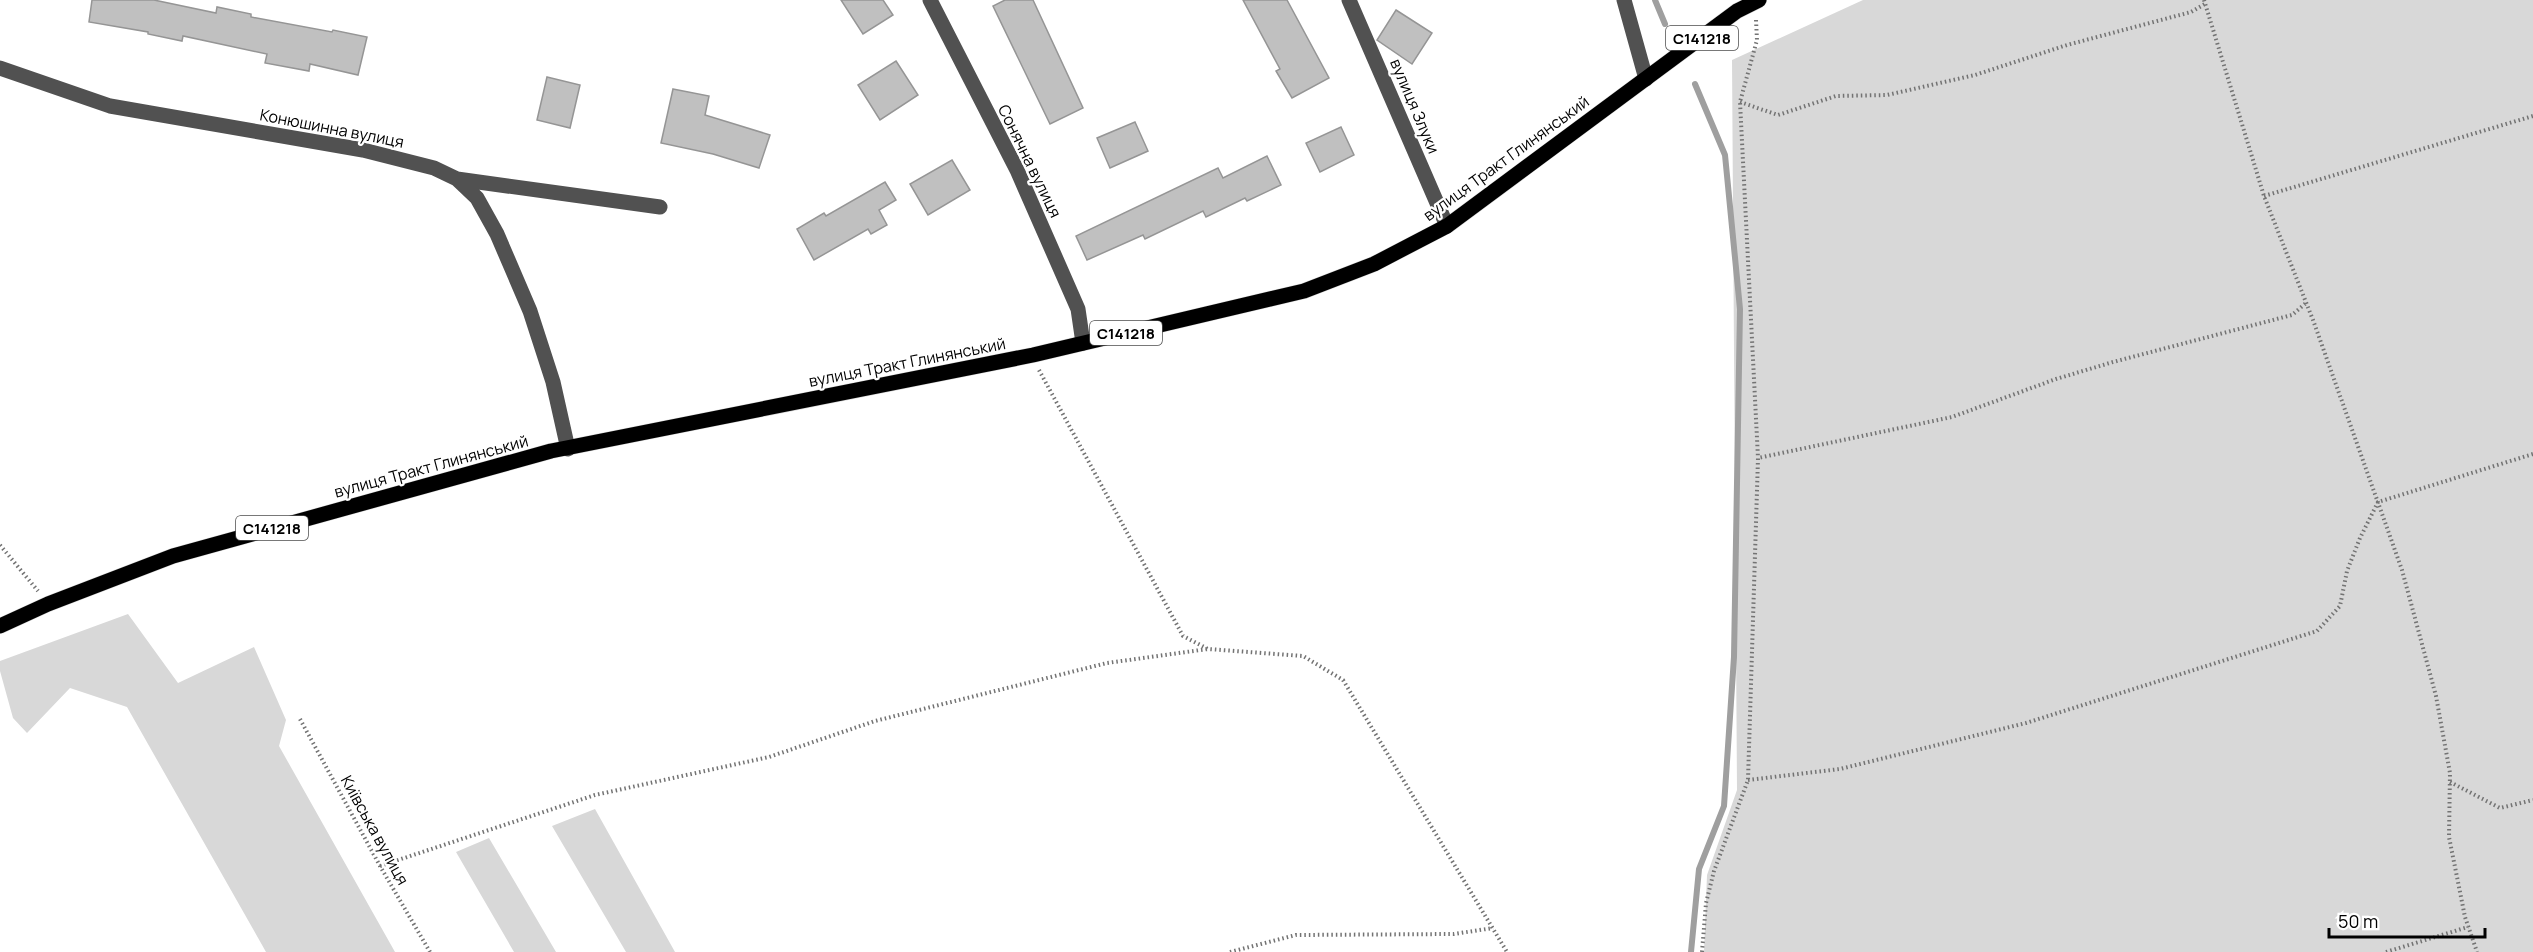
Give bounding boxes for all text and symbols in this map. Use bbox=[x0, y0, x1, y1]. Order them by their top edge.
road number: С141218 bbox=[1666, 26, 1738, 50]
street label: вулиця Злуки bbox=[1385, 55, 1445, 157]
street label: вулиця Тракт Глинянський bbox=[1419, 90, 1593, 226]
street label: Сонячна вулиця bbox=[993, 101, 1067, 221]
street label: Конюшинна вулиця bbox=[258, 103, 406, 153]
road number: С141218 bbox=[1090, 321, 1162, 345]
street label: вулиця Тракт Глинянський bbox=[807, 332, 1007, 392]
street label: вулиця Тракт Глинянський bbox=[332, 429, 530, 503]
road number: С141218 bbox=[236, 516, 308, 540]
street label: Київська вулиця bbox=[336, 771, 414, 889]
scale bar bbox=[2329, 901, 2485, 939]
text: 50 m bbox=[2338, 909, 2378, 933]

